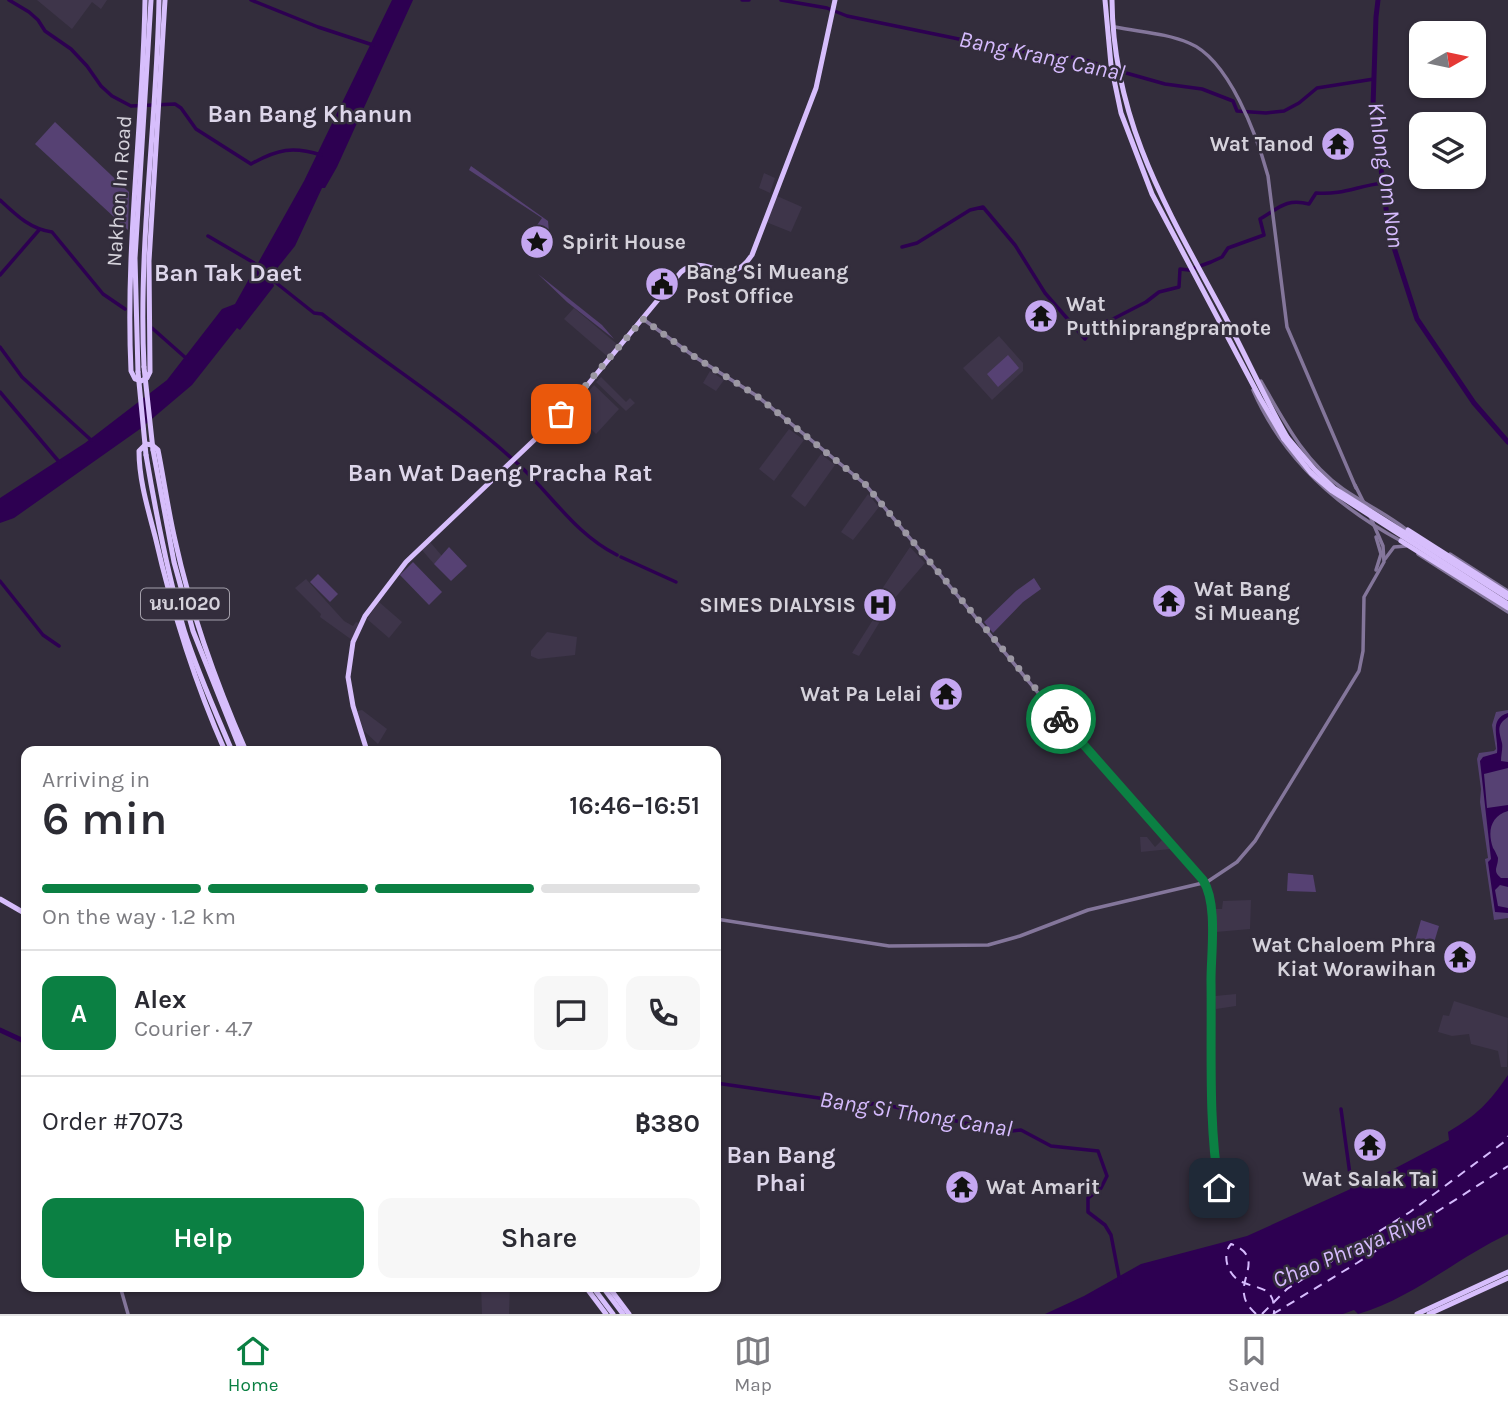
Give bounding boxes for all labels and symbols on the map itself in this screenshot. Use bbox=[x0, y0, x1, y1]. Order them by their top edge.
north arrow bbox=[1409, 21, 1486, 98]
water label: Bang Krang Canal bbox=[957, 25, 1128, 87]
district label: Ban Bang Khanun bbox=[208, 100, 412, 128]
water label: Khlong Om Non bbox=[1362, 100, 1410, 250]
street label: Nakhon In Road bbox=[102, 115, 136, 267]
temple icon: Wat Tanod bbox=[1319, 125, 1357, 163]
place label: Wat Tanod bbox=[1210, 132, 1314, 156]
place icon: Spirit House bbox=[518, 223, 556, 261]
place label: Spirit House bbox=[562, 230, 686, 254]
district label: Ban Tak Daet bbox=[154, 259, 302, 287]
place label: Bang Si Mueang Post Office bbox=[686, 260, 848, 308]
public building icon: Bang Si Mueang Post Office bbox=[643, 265, 681, 303]
place label: Wat Putthiprangpramote bbox=[1066, 292, 1271, 340]
temple icon: Wat Putthiprangpramote bbox=[1022, 297, 1060, 335]
pin bbox=[531, 384, 591, 444]
district label: Ban Wat Daeng Pracha Rat bbox=[348, 459, 652, 487]
place label: Wat Bang Si Mueang bbox=[1194, 577, 1300, 625]
temple icon: Wat Bang Si Mueang bbox=[1150, 582, 1188, 620]
hospital icon: SIMES DIALYSIS bbox=[861, 586, 899, 624]
road number: นบ.1020 bbox=[141, 589, 229, 620]
place label: SIMES DIALYSIS bbox=[699, 593, 856, 617]
temple icon: Wat Pa Lelai bbox=[927, 675, 965, 713]
place label: Wat Pa Lelai bbox=[800, 682, 922, 706]
courier bbox=[1026, 684, 1096, 754]
place label: Wat Chaloem Phra Kiat Worawihan bbox=[1252, 933, 1436, 981]
temple icon: Wat Chaloem Phra Kiat Worawihan bbox=[1441, 938, 1479, 976]
water label: Bang Si Thong Canal bbox=[818, 1085, 1014, 1143]
temple icon: Wat Salak Tai bbox=[1351, 1126, 1389, 1164]
district label: Ban Bang Phai bbox=[726, 1141, 836, 1197]
pin bbox=[1189, 1158, 1249, 1218]
place label: Wat Salak Tai bbox=[1302, 1167, 1438, 1191]
temple icon: Wat Amarit bbox=[943, 1168, 981, 1206]
place label: Wat Amarit bbox=[986, 1175, 1100, 1199]
water label: Chao Phraya River bbox=[1269, 1204, 1438, 1294]

